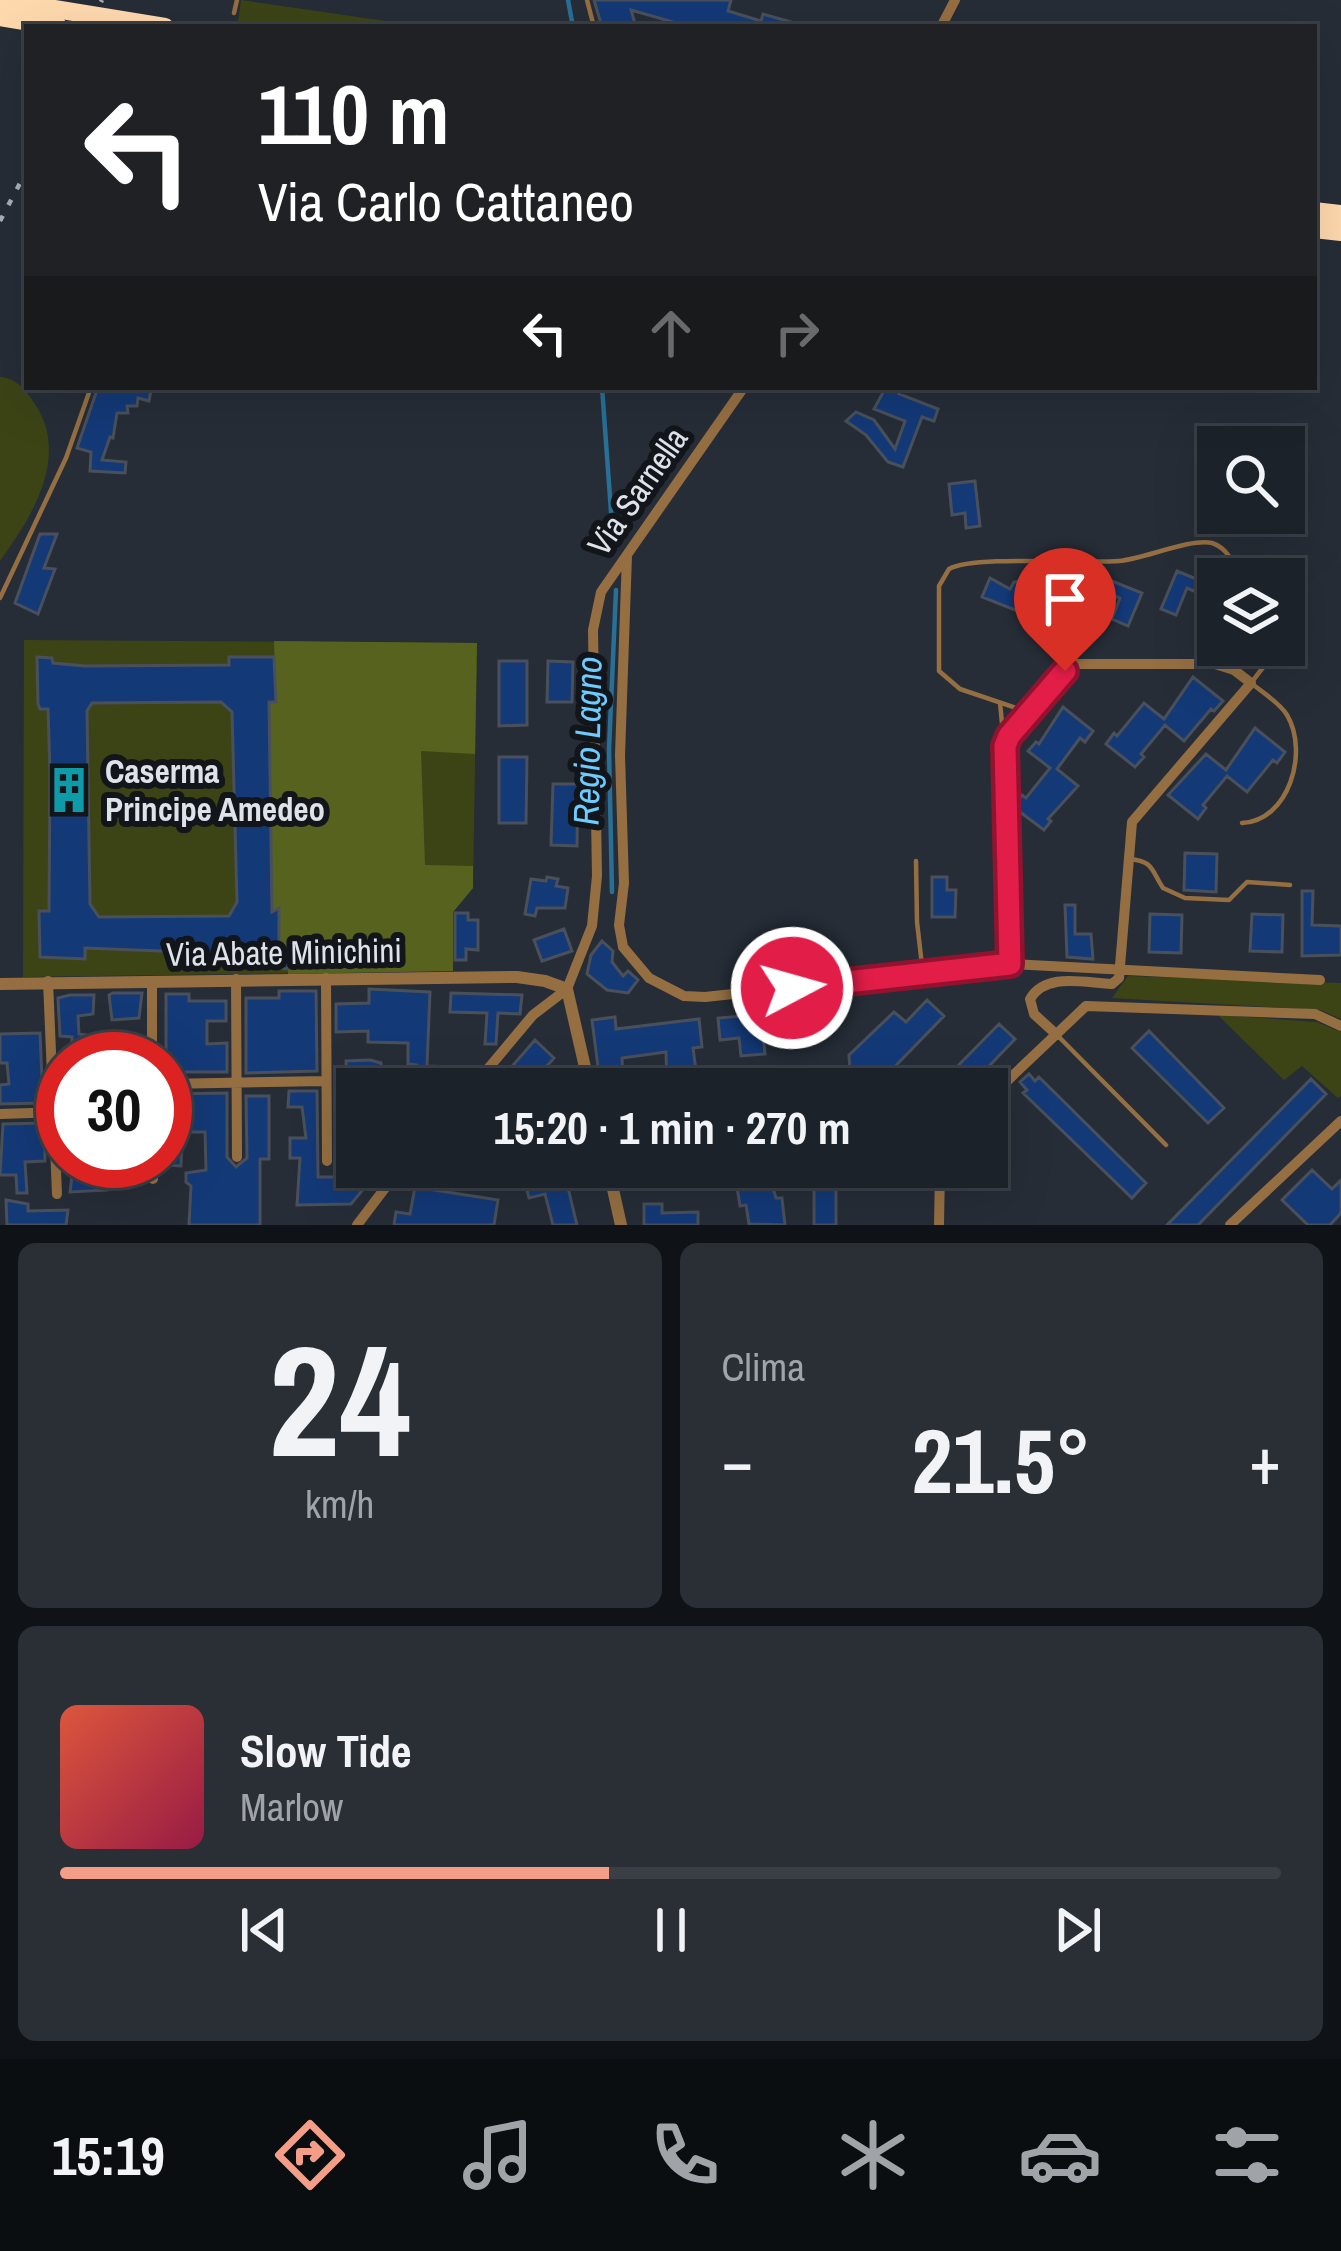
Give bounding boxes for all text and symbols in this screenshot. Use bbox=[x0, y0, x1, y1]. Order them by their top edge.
text: 110 m bbox=[258, 57, 450, 170]
icon: left bbox=[60, 72, 216, 228]
text: Via Carlo Cattaneo bbox=[258, 165, 634, 238]
icon: left bbox=[512, 300, 578, 366]
icon: ahead bbox=[638, 300, 704, 366]
icon: right bbox=[764, 300, 830, 366]
street label: Via Sarnella bbox=[577, 418, 697, 564]
map controls bbox=[1197, 426, 1305, 666]
button: search bbox=[1197, 426, 1305, 534]
pin bbox=[1014, 548, 1116, 671]
button: layers bbox=[1197, 558, 1305, 666]
icon: arrive bbox=[1032, 566, 1098, 632]
water label: Regio Lagno bbox=[562, 656, 612, 826]
place label: Caserma Principe Amedeo bbox=[105, 749, 325, 831]
building icon: Caserma Principe Amedeo bbox=[44, 765, 94, 815]
position arrow bbox=[729, 925, 855, 1051]
street label: Via Abate Minichini bbox=[166, 928, 402, 976]
speed limit sign: 30 bbox=[36, 1032, 192, 1188]
text: 15:20 · 1 min · 270 m bbox=[494, 1097, 850, 1158]
text: 24 bbox=[269, 1295, 411, 1505]
text: Clima bbox=[722, 1341, 805, 1393]
text: 21.5° bbox=[911, 1400, 1091, 1521]
text: − bbox=[722, 1416, 753, 1505]
text: + bbox=[1249, 1416, 1281, 1505]
text: km/h bbox=[305, 1478, 374, 1530]
text: Slow Tide bbox=[240, 1720, 412, 1781]
text: Marlow bbox=[240, 1781, 343, 1833]
icon: previous bbox=[231, 1897, 297, 1963]
icon: pause bbox=[638, 1897, 704, 1963]
icon: next bbox=[1045, 1897, 1111, 1963]
icon: directions bbox=[268, 2113, 352, 2197]
icon: music bbox=[456, 2113, 540, 2197]
icon: phone bbox=[643, 2113, 727, 2197]
icon: climate bbox=[831, 2113, 915, 2197]
icon: car bbox=[1018, 2113, 1102, 2197]
icon: filters bbox=[1205, 2113, 1289, 2197]
text: 15:19 bbox=[52, 2119, 165, 2192]

